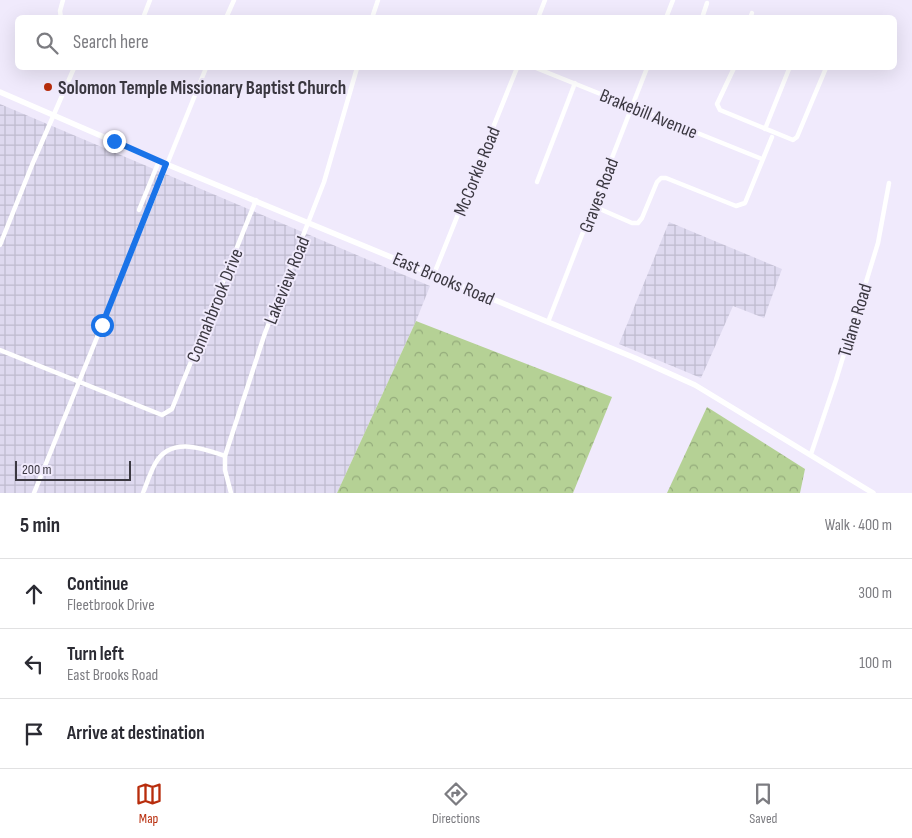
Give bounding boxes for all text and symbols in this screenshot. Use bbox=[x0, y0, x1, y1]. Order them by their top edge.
search box bbox=[15, 15, 897, 70]
icon: search bbox=[33, 29, 61, 57]
text: Search here bbox=[73, 31, 149, 54]
place label: Solomon Temple Missionary Baptist Church bbox=[58, 77, 346, 100]
marker: Solomon Temple Missionary Baptist Church bbox=[42, 81, 54, 93]
street label: Brakebill Avenue bbox=[596, 84, 701, 144]
street label: McCorkle Road bbox=[449, 124, 506, 220]
route end bbox=[103, 130, 126, 153]
street label: Graves Road bbox=[575, 155, 624, 236]
street label: Lakeview Road bbox=[259, 233, 315, 328]
street label: Connahbrook Drive bbox=[182, 245, 249, 366]
street label: East Brooks Road bbox=[389, 248, 498, 311]
street label: Tulane Road bbox=[833, 281, 877, 360]
route start bbox=[91, 314, 114, 337]
scale bar bbox=[15, 458, 131, 481]
text: 200 m bbox=[22, 461, 51, 478]
text: 5 min bbox=[20, 513, 60, 538]
text: Walk · 400 m bbox=[825, 516, 892, 535]
text: Continue bbox=[67, 573, 128, 596]
icon: ahead bbox=[20, 580, 48, 608]
text: 300 m bbox=[858, 584, 892, 603]
text: Fleetbrook Drive bbox=[67, 596, 155, 615]
text: Turn left bbox=[67, 643, 124, 666]
icon: left bbox=[20, 650, 48, 678]
text: 100 m bbox=[859, 654, 892, 673]
text: East Brooks Road bbox=[67, 666, 158, 685]
icon: arrive bbox=[20, 720, 48, 748]
text: Arrive at destination bbox=[67, 722, 205, 745]
tab: Map bbox=[135, 780, 163, 827]
tab: Directions bbox=[432, 780, 480, 827]
tab: Saved bbox=[749, 780, 777, 827]

